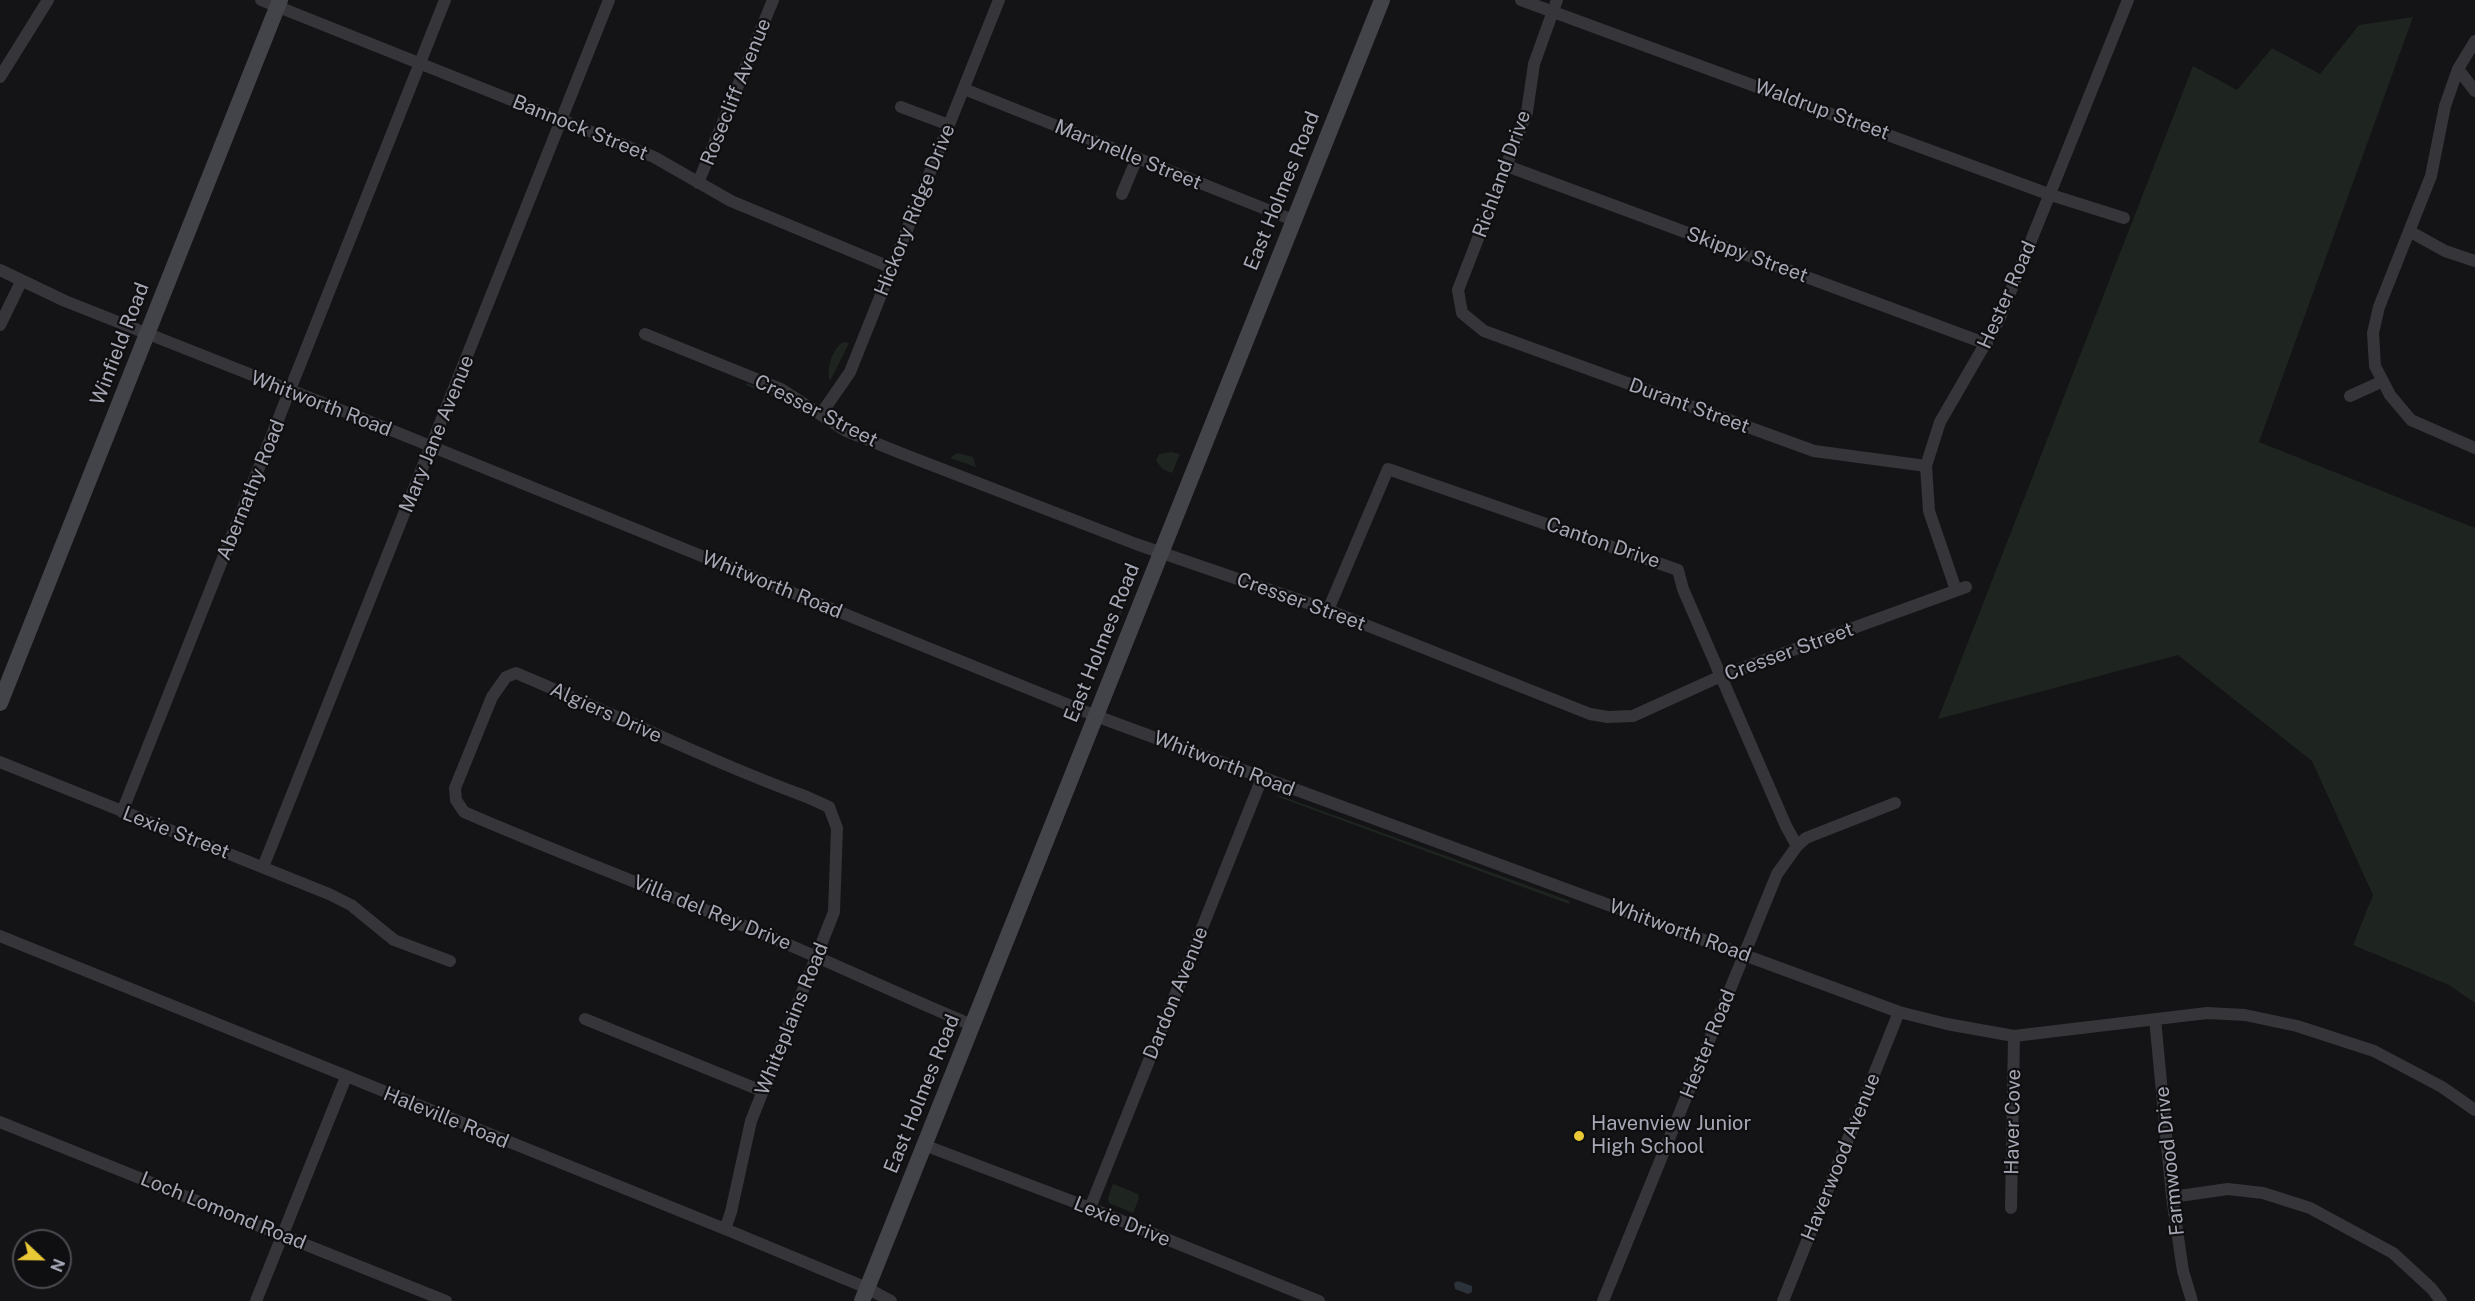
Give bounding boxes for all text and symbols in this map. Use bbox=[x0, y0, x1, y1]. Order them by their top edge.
street label: Rosecliff Avenue bbox=[696, 15, 776, 169]
street label: Waldrup Street bbox=[1751, 75, 1893, 145]
street label: Bannock Street bbox=[509, 90, 651, 166]
street label: Richland Drive bbox=[1468, 107, 1536, 241]
street label: East Holmes Road bbox=[1239, 108, 1325, 274]
street label: Marynelle Street bbox=[1051, 115, 1205, 195]
street label: Hickory Ridge Drive bbox=[870, 121, 960, 299]
street label: Skippy Street bbox=[1683, 222, 1811, 288]
street label: Hester Road bbox=[1973, 237, 2041, 353]
street label: Winfield Road bbox=[86, 279, 154, 409]
street label: Mary Jane Avenue bbox=[394, 352, 480, 516]
street label: Whitworth Road bbox=[247, 366, 395, 442]
street label: Cresser Street bbox=[750, 370, 882, 452]
street label: Durant Street bbox=[1626, 373, 1752, 439]
street label: Abernathy Road bbox=[212, 416, 290, 564]
street label: Canton Drive bbox=[1543, 512, 1663, 574]
street label: Whitworth Road bbox=[698, 546, 846, 624]
street label: East Holmes Road bbox=[1059, 560, 1145, 726]
street label: Cresser Street bbox=[1233, 568, 1369, 636]
street label: Cresser Street bbox=[1721, 618, 1857, 686]
street label: Algiers Drive bbox=[546, 678, 666, 748]
street label: Whitworth Road bbox=[1150, 726, 1298, 802]
street label: Lexie Street bbox=[119, 802, 233, 864]
street label: Villa del Rey Drive bbox=[630, 870, 794, 956]
street label: Whitworth Road bbox=[1606, 894, 1754, 968]
street label: Dardon Avenue bbox=[1138, 923, 1214, 1063]
street label: Whiteplains Road bbox=[750, 939, 834, 1099]
street label: Hester Road bbox=[1675, 986, 1741, 1102]
street label: East Holmes Road bbox=[879, 1011, 965, 1177]
street label: Haver Cove bbox=[2000, 1069, 2026, 1175]
street label: Haverwood Avenue bbox=[1796, 1070, 1886, 1244]
street label: Haleville Road bbox=[380, 1082, 512, 1154]
street label: Farmwood Drive bbox=[2150, 1085, 2190, 1237]
place label: Havenview Junior High School bbox=[1591, 1112, 1751, 1159]
marker: Havenview Junior High School bbox=[1572, 1129, 1586, 1143]
street label: Loch Lomond Road bbox=[137, 1167, 309, 1255]
street label: Lexie Drive bbox=[1070, 1192, 1174, 1252]
north arrow bbox=[12, 1229, 72, 1289]
text: N bbox=[46, 1256, 68, 1275]

